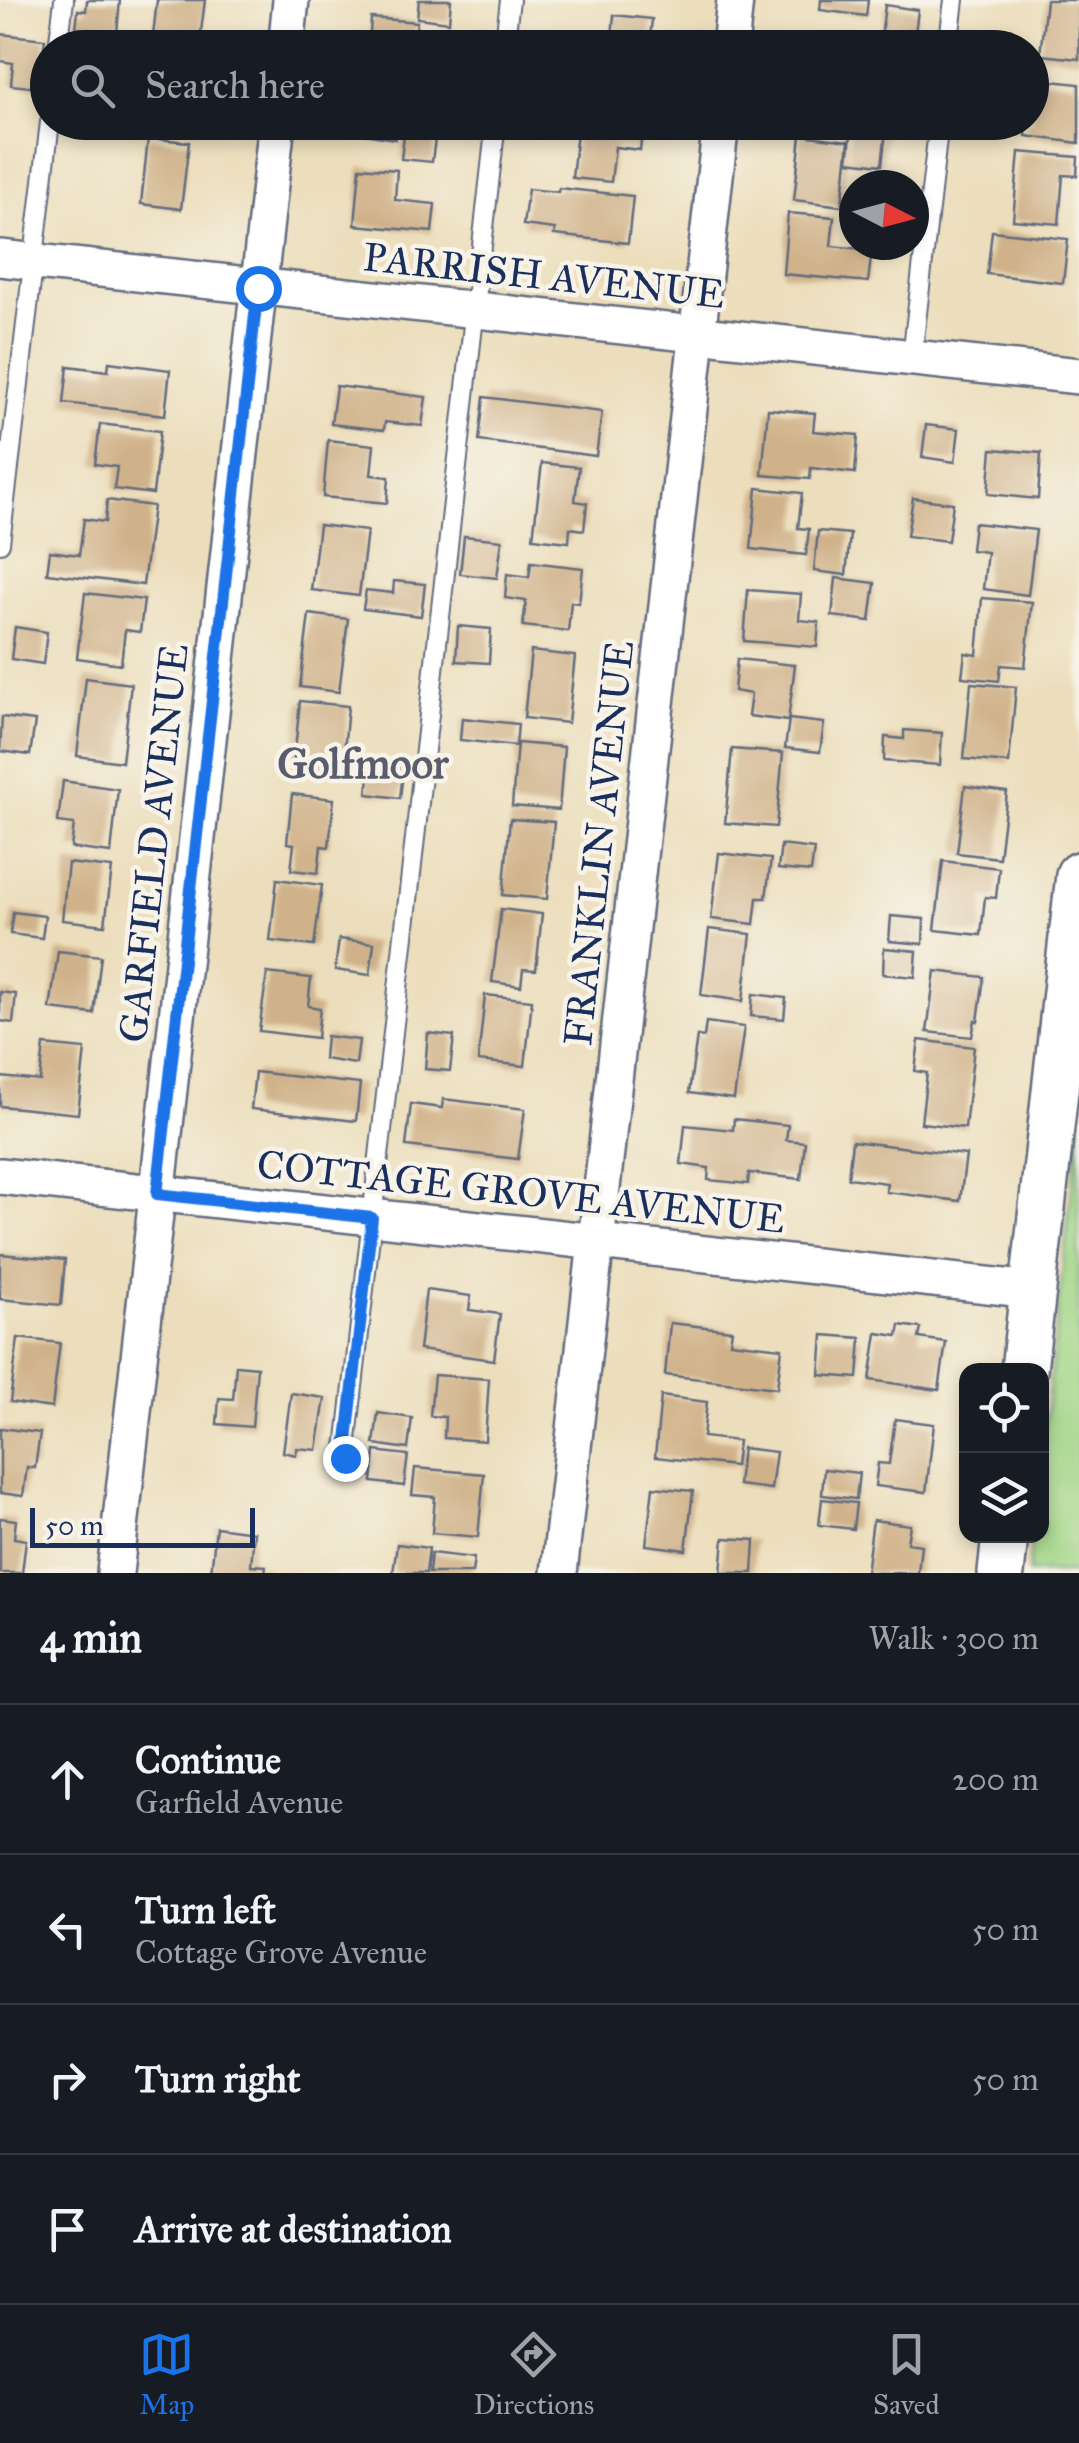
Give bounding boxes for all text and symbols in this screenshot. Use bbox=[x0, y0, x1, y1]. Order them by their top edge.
search box bbox=[30, 30, 1049, 140]
icon: search bbox=[65, 58, 120, 113]
text: Search here bbox=[145, 62, 325, 108]
north arrow bbox=[839, 170, 929, 260]
street label: PARRISH AVENUE bbox=[361, 232, 727, 319]
route start bbox=[236, 266, 282, 312]
street label: FRANKLIN AVENUE bbox=[553, 638, 644, 1048]
street label: GARFIELD AVENUE bbox=[108, 641, 199, 1045]
district label: Golfmoor bbox=[277, 738, 450, 790]
street label: COTTAGE GROVE AVENUE bbox=[255, 1139, 787, 1244]
map controls bbox=[959, 1363, 1049, 1543]
button: locate bbox=[959, 1363, 1049, 1453]
route end bbox=[323, 1436, 369, 1482]
button: layers bbox=[959, 1453, 1049, 1543]
scale bar bbox=[30, 1503, 255, 1548]
text: 50 m bbox=[45, 1508, 104, 1543]
text: 4 min bbox=[40, 1612, 142, 1664]
text: Walk · 300 m bbox=[869, 1619, 1039, 1658]
text: Continue bbox=[135, 1737, 281, 1783]
icon: ahead bbox=[40, 1752, 95, 1807]
text: 200 m bbox=[952, 1760, 1039, 1799]
text: Garfield Avenue bbox=[135, 1783, 343, 1822]
text: Turn left bbox=[135, 1887, 276, 1933]
icon: left bbox=[40, 1902, 95, 1957]
text: 50 m bbox=[972, 1910, 1039, 1949]
text: Cottage Grove Avenue bbox=[135, 1933, 427, 1972]
icon: right bbox=[40, 2052, 95, 2107]
text: Turn right bbox=[135, 2056, 301, 2102]
text: 50 m bbox=[972, 2060, 1039, 2099]
icon: arrive bbox=[40, 2202, 95, 2257]
text: Arrive at destination bbox=[135, 2206, 452, 2252]
tab: Map bbox=[139, 2327, 194, 2422]
tab: Directions bbox=[473, 2327, 594, 2422]
tab: Saved bbox=[873, 2327, 940, 2422]

